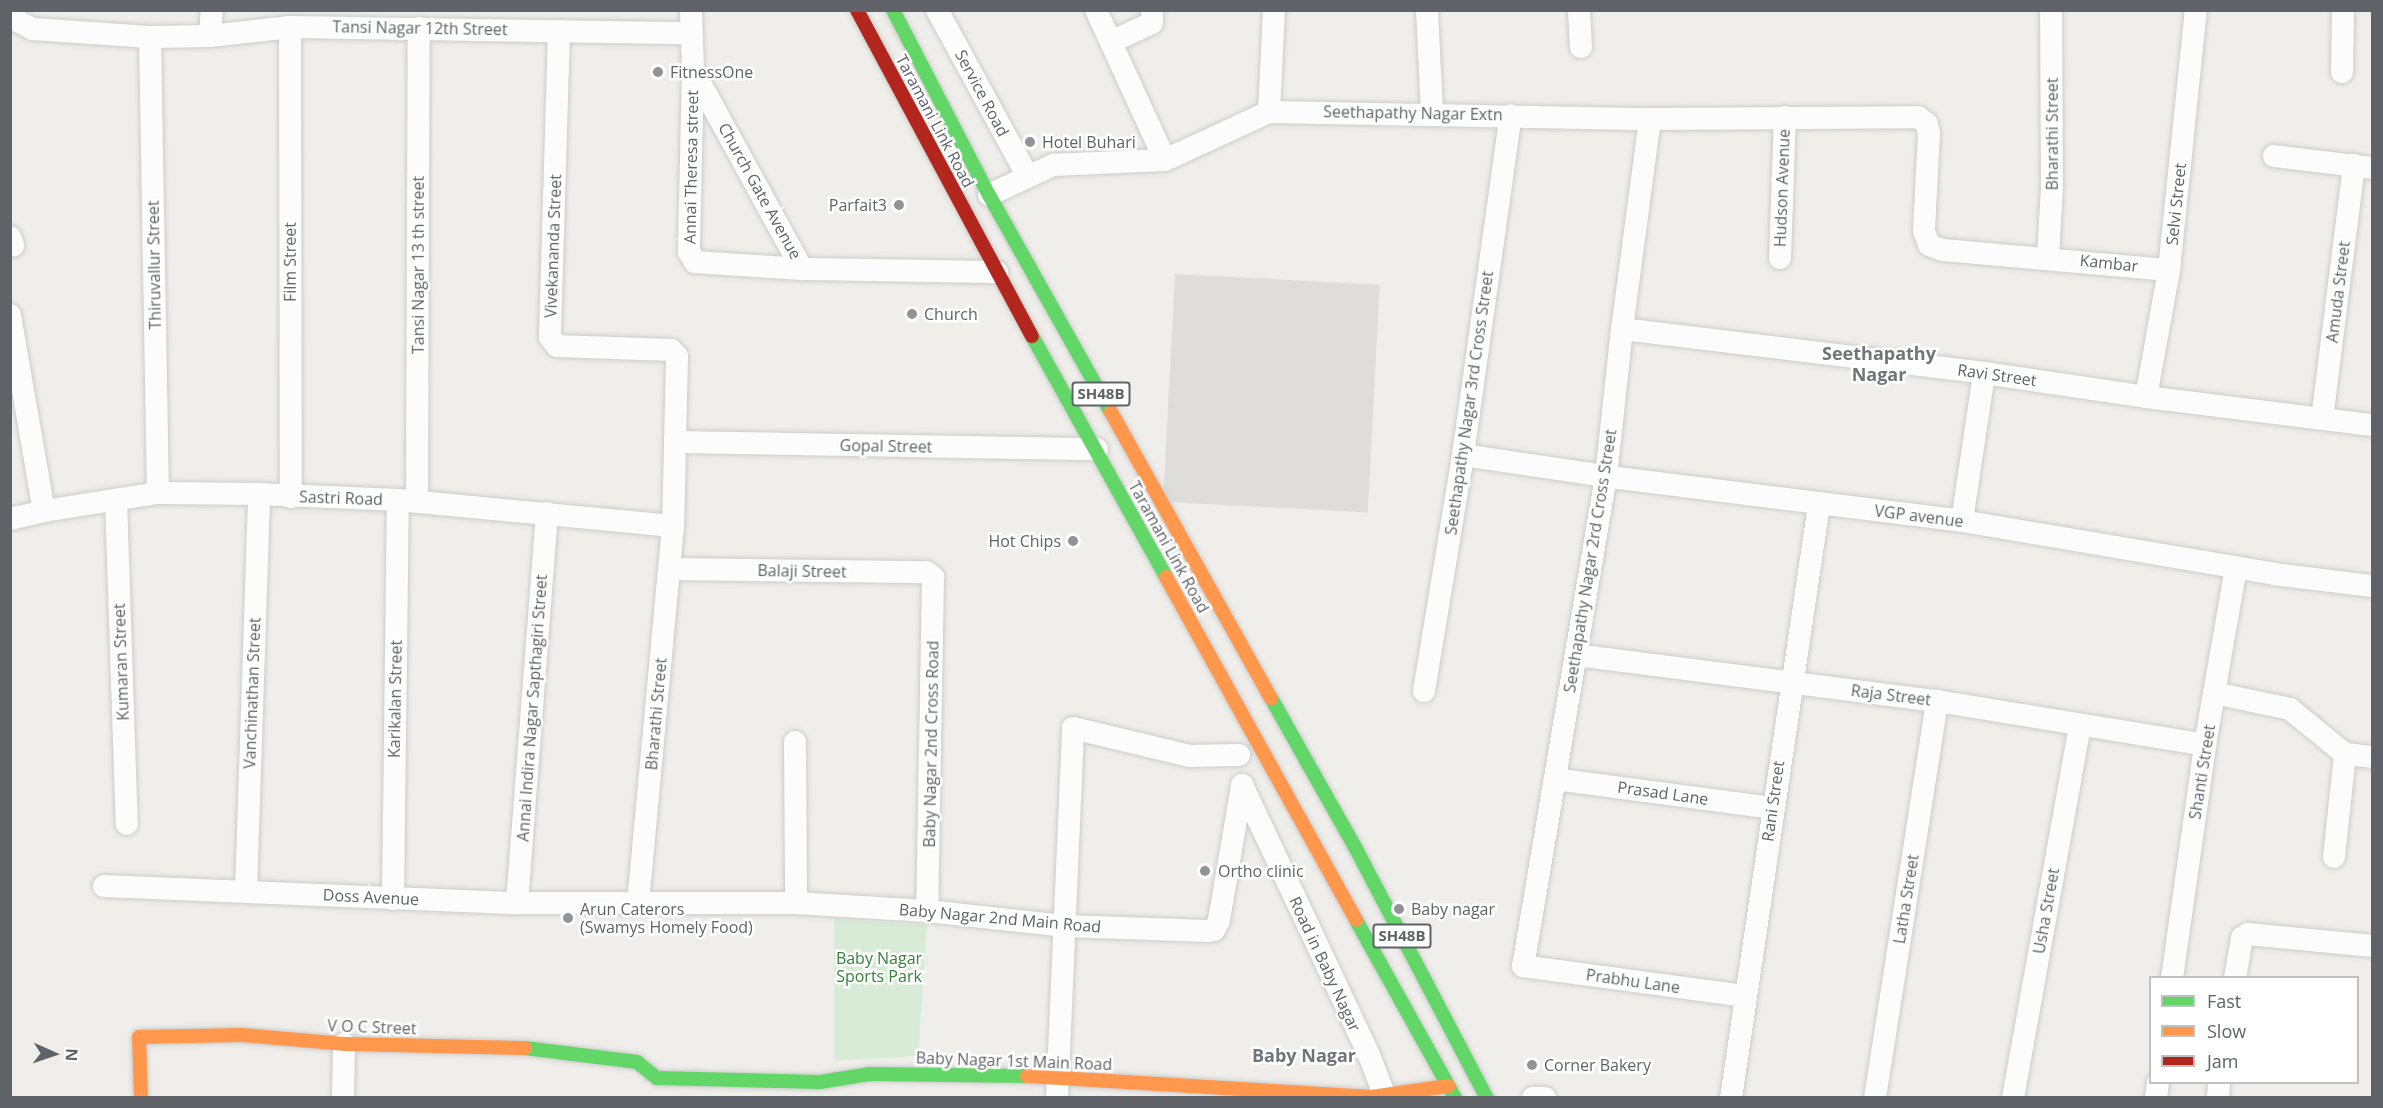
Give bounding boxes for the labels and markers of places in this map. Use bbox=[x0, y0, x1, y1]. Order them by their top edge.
place label: FitnessOne bbox=[670, 62, 753, 82]
marker: FitnessOne bbox=[651, 65, 665, 79]
place label: Hotel Buhari bbox=[1042, 132, 1136, 152]
marker: Hotel Buhari bbox=[1023, 135, 1037, 149]
place label: Parfait3 bbox=[829, 195, 887, 215]
marker: Parfait3 bbox=[892, 198, 906, 212]
place label: Church bbox=[924, 304, 978, 324]
marker: Church bbox=[905, 307, 919, 321]
place label: Hot Chips bbox=[988, 531, 1061, 551]
marker: Hot Chips bbox=[1066, 534, 1080, 548]
place label: Ortho clinic bbox=[1218, 861, 1304, 881]
marker: Ortho clinic bbox=[1196, 862, 1214, 880]
place label: Arun Caterors (Swamys Homely Food) bbox=[580, 899, 753, 937]
place label: Baby nagar bbox=[1411, 899, 1495, 919]
marker: Baby nagar bbox=[1392, 902, 1406, 916]
marker: Arun Caterors (Swamys Homely Food) bbox=[561, 911, 575, 925]
place label: Corner Bakery bbox=[1544, 1055, 1651, 1075]
marker: Corner Bakery bbox=[1525, 1058, 1539, 1072]

